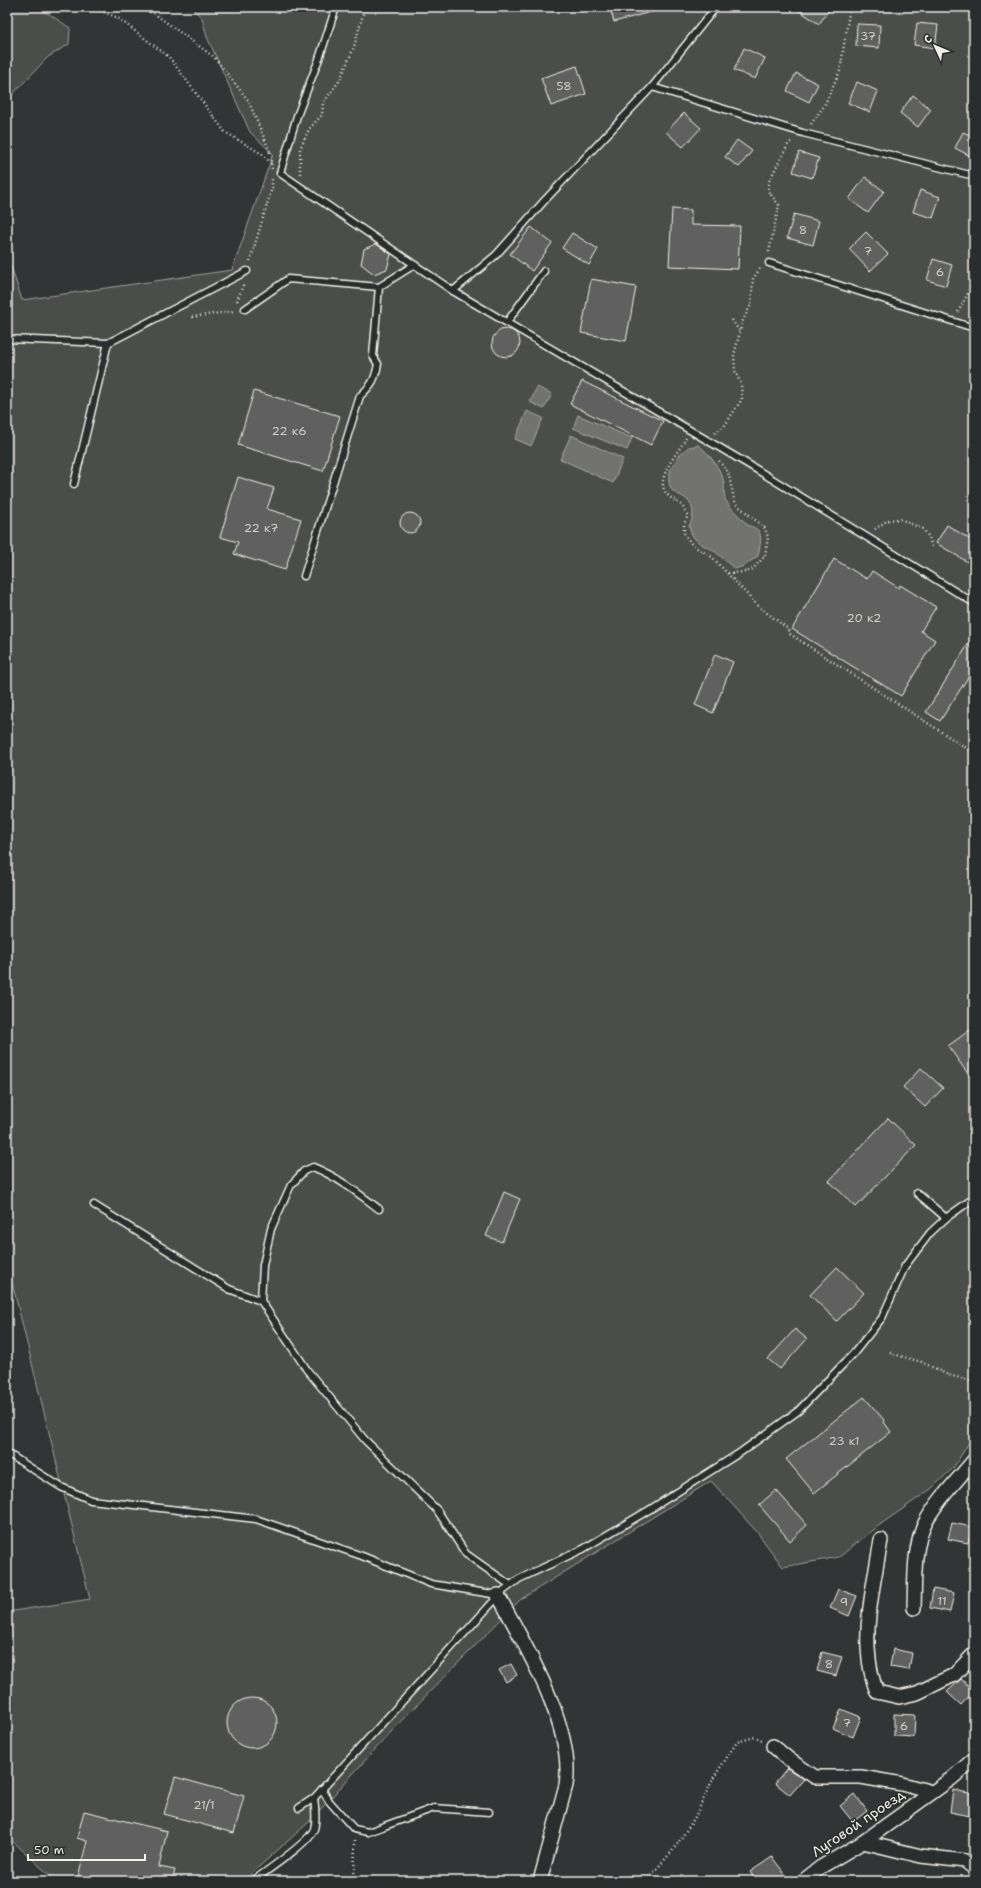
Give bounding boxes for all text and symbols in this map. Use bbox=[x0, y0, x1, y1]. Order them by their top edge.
north arrow bbox=[915, 26, 955, 66]
house number: 37 bbox=[860, 28, 876, 44]
text: С bbox=[920, 32, 936, 47]
house number: 58 bbox=[556, 78, 572, 94]
house number: 8 bbox=[799, 222, 807, 238]
house number: 7 bbox=[864, 243, 872, 259]
house number: 6 bbox=[936, 264, 944, 280]
house number: 22 к6 bbox=[271, 423, 307, 439]
house number: 22 к7 bbox=[244, 520, 278, 536]
house number: 20 к2 bbox=[847, 610, 881, 626]
house number: 23 к1 bbox=[829, 1433, 859, 1449]
house number: 11 bbox=[937, 1593, 947, 1609]
house number: 9 bbox=[840, 1594, 848, 1610]
house number: 8 bbox=[825, 1656, 833, 1672]
house number: 7 bbox=[843, 1715, 851, 1731]
house number: 6 bbox=[900, 1718, 908, 1734]
street label: Луговой проезд bbox=[808, 1785, 908, 1861]
house number: 21/1 bbox=[193, 1797, 215, 1813]
scale bar bbox=[28, 1836, 145, 1862]
text: 50 m bbox=[34, 1842, 64, 1858]

